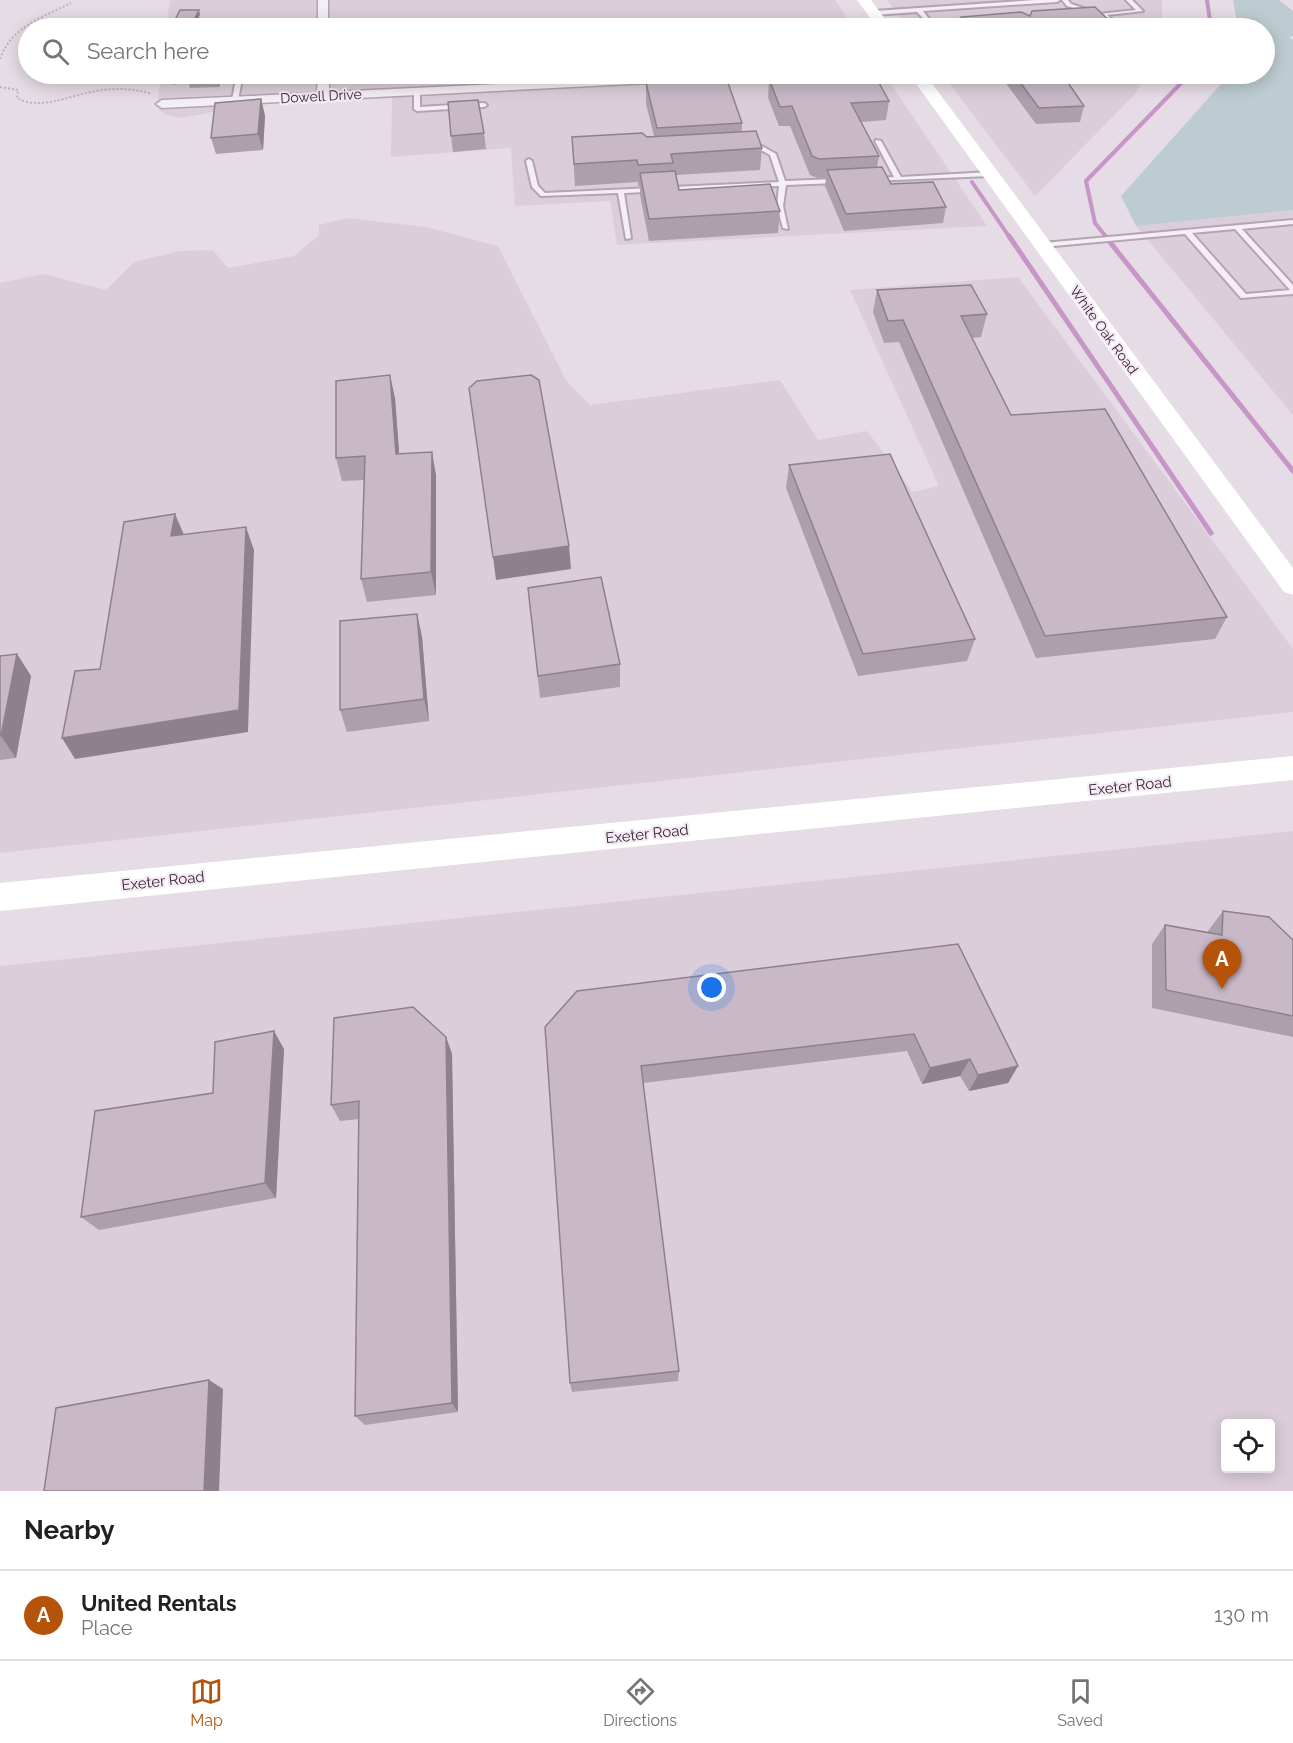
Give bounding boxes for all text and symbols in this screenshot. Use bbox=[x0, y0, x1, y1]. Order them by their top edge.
search box bbox=[18, 18, 1275, 84]
icon: search bbox=[39, 35, 72, 68]
text: Search here bbox=[87, 38, 209, 64]
street label: Dowell Drive bbox=[280, 86, 362, 106]
street label: White Oak Road bbox=[1067, 283, 1141, 377]
street label: Exeter Road bbox=[1088, 773, 1172, 799]
street label: Exeter Road bbox=[605, 821, 689, 847]
street label: Exeter Road bbox=[121, 868, 205, 894]
pin: A bbox=[1202, 940, 1242, 989]
your location bbox=[697, 973, 726, 1002]
map controls bbox=[1221, 1419, 1275, 1473]
button: locate bbox=[1221, 1419, 1275, 1473]
text: Nearby bbox=[24, 1515, 114, 1545]
text: United Rentals bbox=[81, 1590, 237, 1616]
text: A bbox=[37, 1603, 50, 1627]
text: 130 m bbox=[1214, 1603, 1269, 1627]
text: Place bbox=[81, 1616, 132, 1640]
tab: Map bbox=[190, 1675, 223, 1730]
tab: Directions bbox=[603, 1675, 677, 1730]
tab: Saved bbox=[1057, 1675, 1103, 1730]

